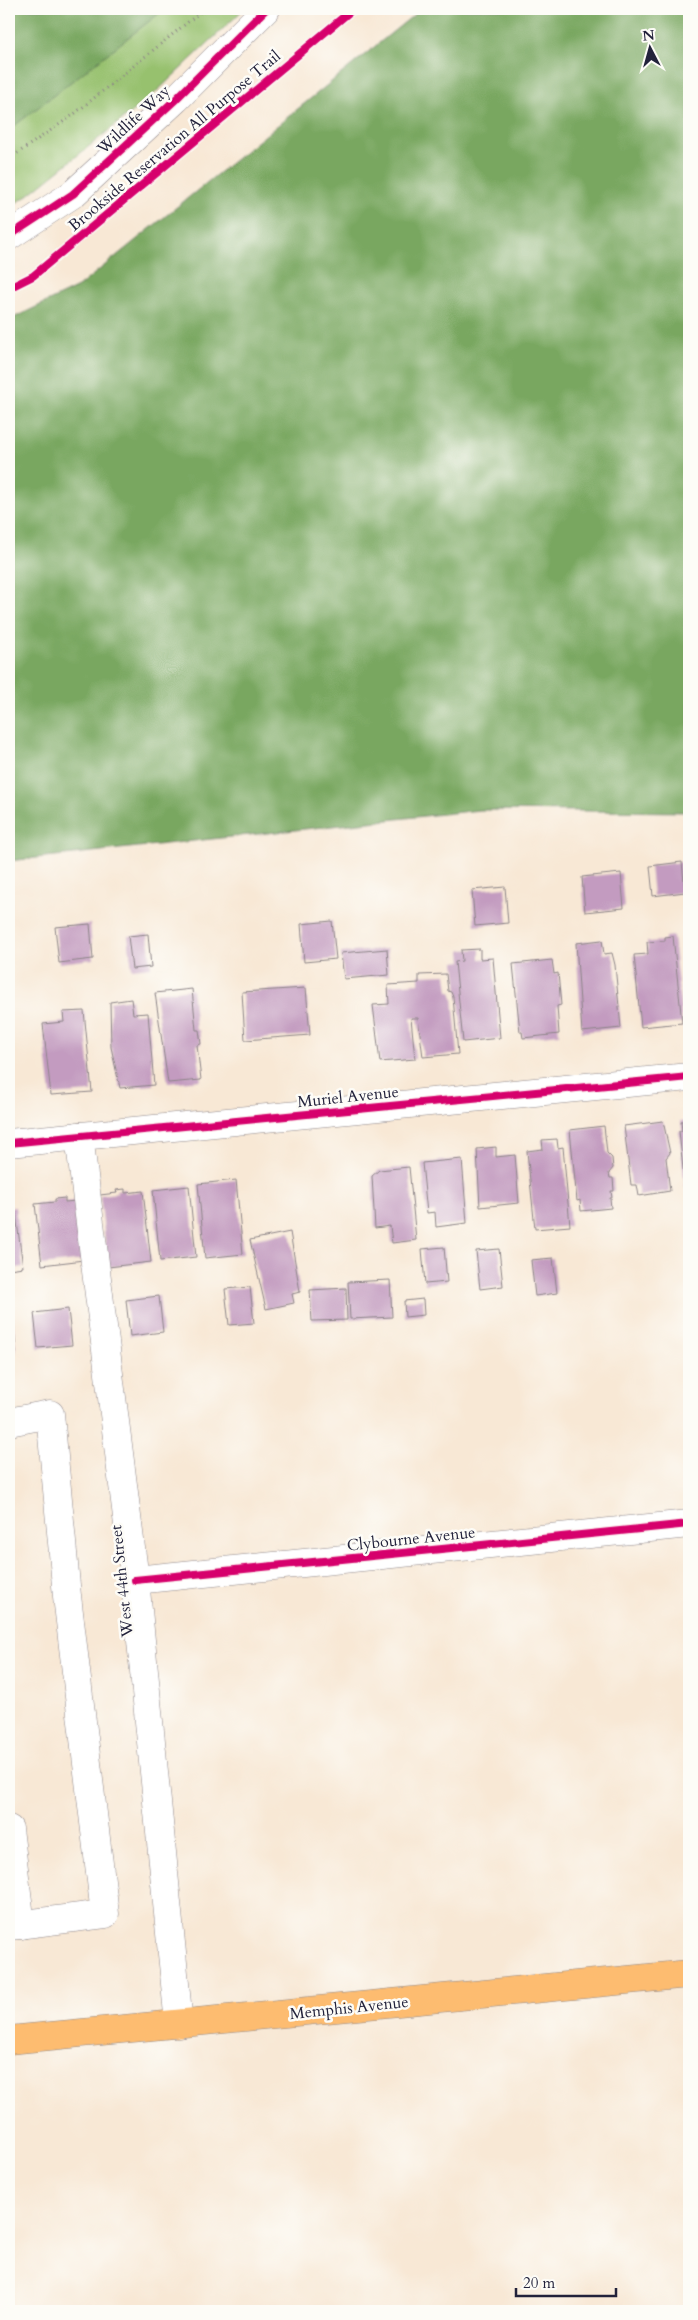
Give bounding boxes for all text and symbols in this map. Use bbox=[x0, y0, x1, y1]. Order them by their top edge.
north arrow bbox=[626, 22, 676, 72]
text: N bbox=[642, 25, 656, 46]
street label: Brookside Reservation All Purpose Trail bbox=[64, 45, 285, 236]
street label: Wildlife Way bbox=[92, 80, 176, 160]
street label: Muriel Avenue bbox=[296, 1081, 400, 1113]
street label: Clybourne Avenue bbox=[346, 1521, 476, 1557]
street label: West 44th Street bbox=[105, 1524, 139, 1639]
street label: Memphis Avenue bbox=[289, 1991, 410, 2025]
scale bar bbox=[516, 2265, 616, 2297]
text: 20 m bbox=[523, 2273, 555, 2293]

